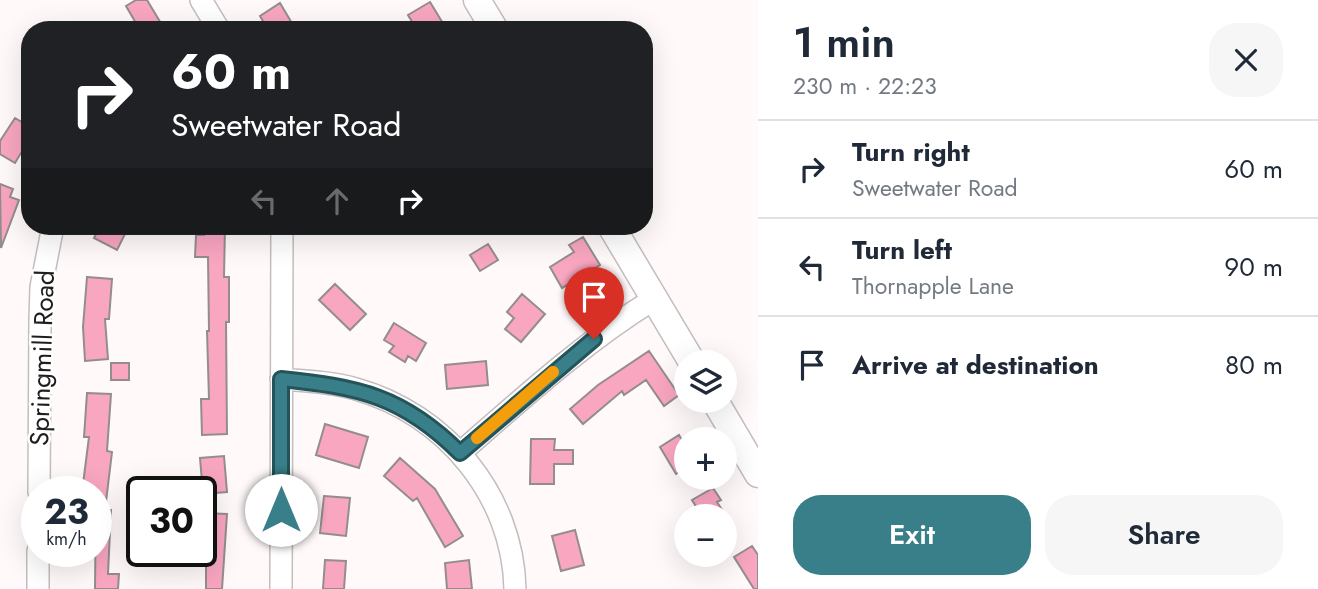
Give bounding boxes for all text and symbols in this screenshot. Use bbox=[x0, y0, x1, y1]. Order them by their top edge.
text: 1 min bbox=[793, 12, 895, 73]
button: close bbox=[1209, 23, 1283, 97]
text: 60 m bbox=[171, 37, 291, 107]
icon: right bbox=[56, 49, 147, 140]
text: 230 m · 22:23 bbox=[793, 69, 937, 103]
text: Sweetwater Road bbox=[171, 102, 401, 148]
text: Turn right bbox=[852, 133, 970, 171]
icon: right bbox=[793, 150, 831, 188]
text: 60 m bbox=[1224, 150, 1283, 188]
text: Sweetwater Road bbox=[852, 171, 1018, 205]
icon: left bbox=[245, 182, 283, 220]
icon: ahead bbox=[318, 182, 356, 220]
icon: right bbox=[391, 182, 429, 220]
text: Turn left bbox=[852, 231, 952, 269]
icon: left bbox=[793, 248, 831, 286]
text: 90 m bbox=[1224, 248, 1283, 286]
pin bbox=[564, 267, 624, 339]
street label: Springmill Road bbox=[20, 269, 64, 447]
text: Thornapple Lane bbox=[852, 269, 1014, 303]
icon: arrive bbox=[575, 278, 613, 316]
icon: arrive bbox=[793, 346, 831, 384]
text: Arrive at destination bbox=[852, 346, 1099, 384]
text: 80 m bbox=[1225, 346, 1283, 384]
map controls bbox=[674, 350, 737, 567]
button: layers bbox=[674, 350, 737, 413]
button: + bbox=[674, 427, 737, 490]
position arrow bbox=[244, 473, 318, 547]
speed limit sign: 30 bbox=[126, 476, 217, 567]
text: 23 bbox=[44, 487, 89, 537]
button: Exit bbox=[793, 495, 1031, 575]
button: Share bbox=[1045, 495, 1283, 575]
button: − bbox=[674, 504, 737, 567]
text: km/h bbox=[46, 526, 87, 552]

